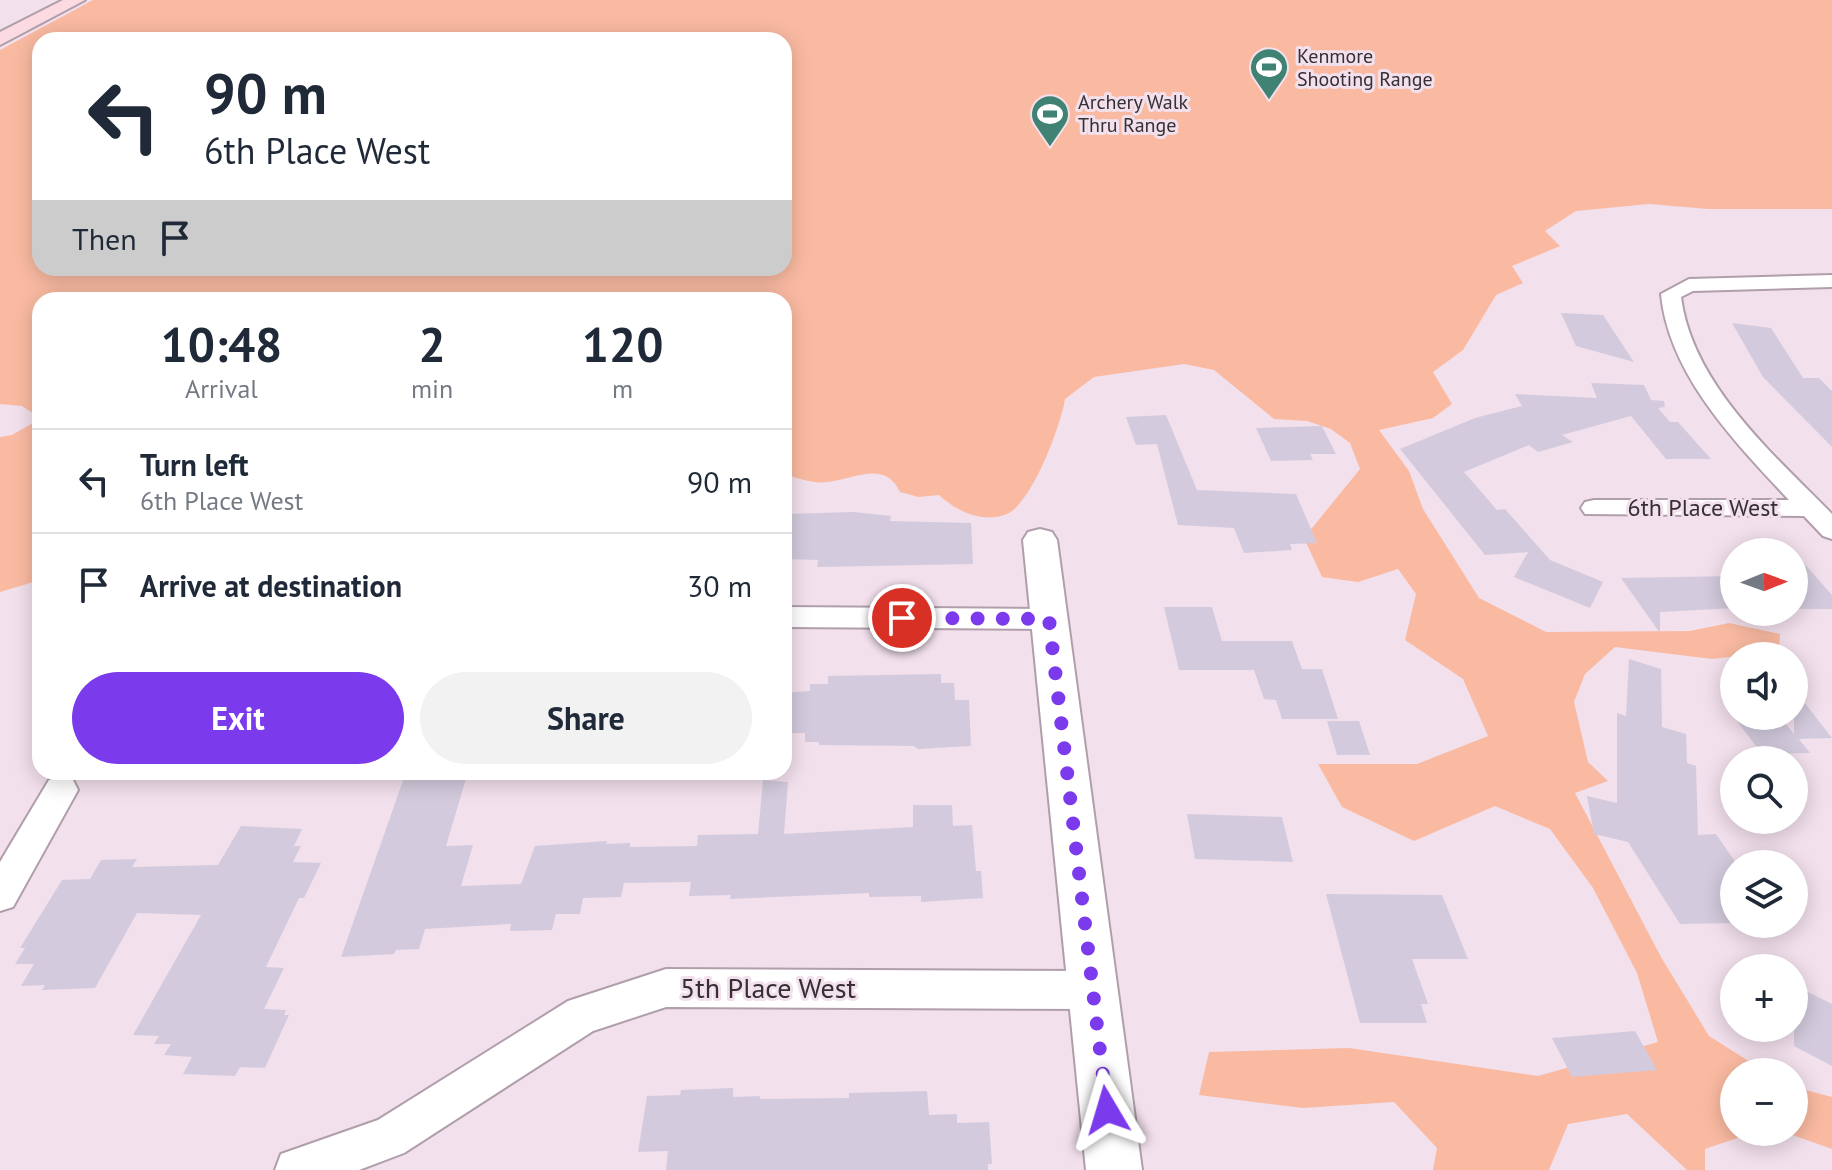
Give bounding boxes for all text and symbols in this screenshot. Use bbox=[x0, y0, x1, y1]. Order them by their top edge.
place label: Kenmore Shooting Range bbox=[1297, 43, 1433, 92]
sports icon: Kenmore Shooting Range bbox=[1248, 46, 1290, 101]
text: 90 m bbox=[204, 57, 327, 129]
icon: left bbox=[72, 64, 176, 168]
place label: Archery Walk Thru Range bbox=[1078, 89, 1188, 138]
sports icon: Archery Walk Thru Range bbox=[1029, 93, 1071, 148]
text: 6th Place West bbox=[204, 127, 430, 174]
icon: arrive bbox=[153, 216, 197, 260]
text: Then bbox=[72, 219, 137, 258]
text: 10:48 bbox=[161, 313, 282, 375]
text: 2 bbox=[418, 313, 446, 375]
text: 120 bbox=[582, 313, 663, 375]
text: Arrival bbox=[185, 372, 258, 405]
text: min bbox=[411, 372, 453, 405]
text: m bbox=[612, 372, 633, 405]
text: Turn left bbox=[140, 445, 248, 484]
icon: left bbox=[72, 459, 116, 503]
text: 90 m bbox=[687, 462, 752, 501]
text: 6th Place West bbox=[140, 484, 303, 517]
street label: 6th Place West bbox=[1628, 492, 1778, 523]
north arrow bbox=[1720, 538, 1808, 626]
map controls bbox=[1720, 538, 1808, 1146]
icon: arrive bbox=[72, 563, 116, 607]
text: Arrive at destination bbox=[140, 566, 402, 605]
text: 30 m bbox=[687, 566, 752, 605]
pin bbox=[868, 584, 936, 652]
icon: arrive bbox=[880, 596, 924, 640]
button: sound bbox=[1720, 642, 1808, 730]
button: Exit bbox=[72, 672, 404, 764]
button: Share bbox=[420, 672, 752, 764]
button: search bbox=[1720, 746, 1808, 834]
button: layers bbox=[1720, 850, 1808, 938]
button: + bbox=[1720, 954, 1808, 1042]
street label: 5th Place West bbox=[680, 969, 856, 1006]
button: − bbox=[1720, 1058, 1808, 1146]
position arrow bbox=[1065, 1068, 1149, 1152]

